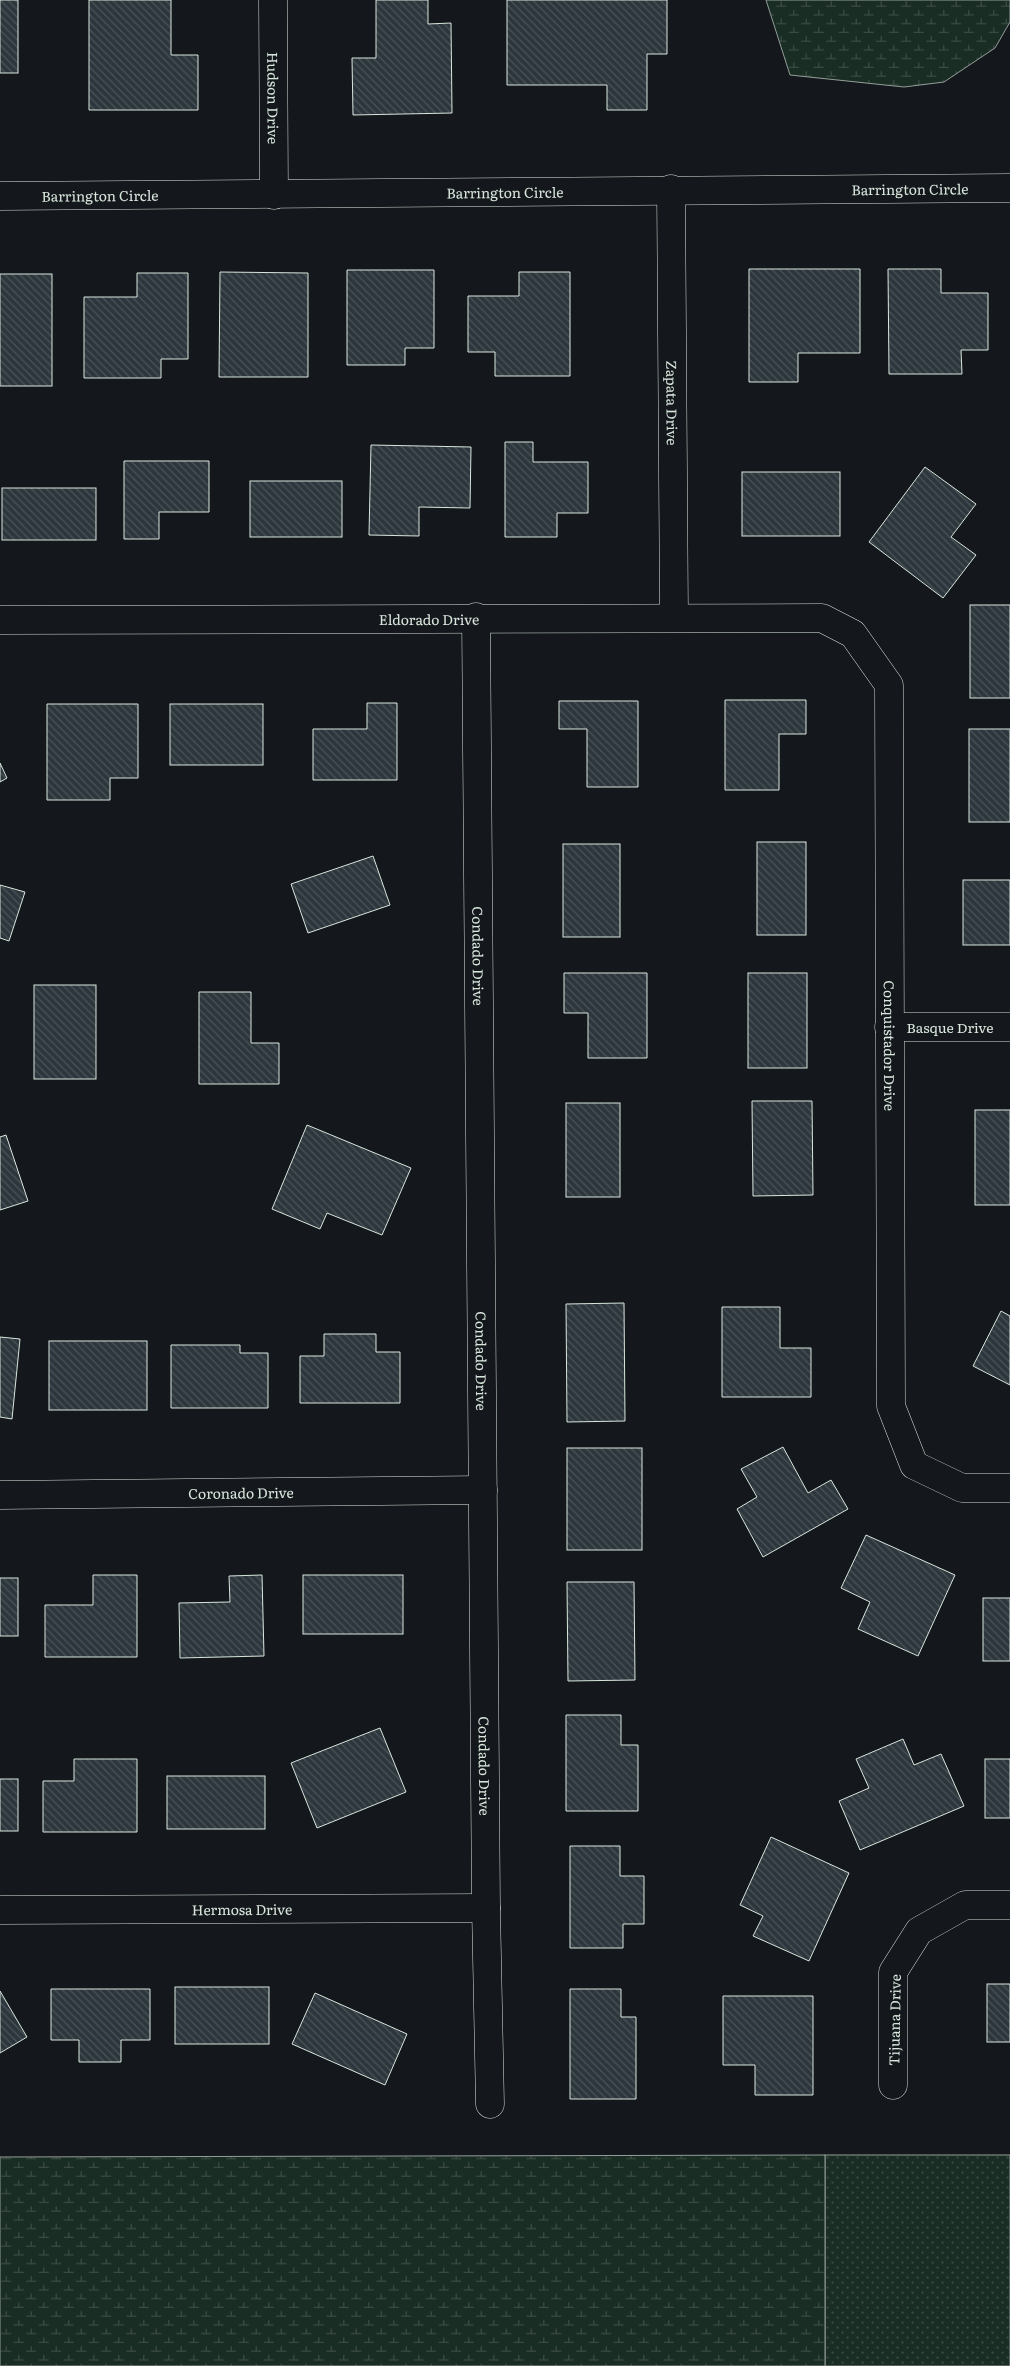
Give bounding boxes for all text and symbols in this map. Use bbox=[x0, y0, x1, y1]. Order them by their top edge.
street label: Hudson Drive bbox=[263, 52, 284, 144]
street label: Barrington Circle bbox=[851, 178, 969, 199]
street label: Barrington Circle bbox=[446, 182, 564, 202]
street label: Barrington Circle bbox=[41, 185, 159, 206]
street label: Zapata Drive bbox=[662, 360, 683, 446]
street label: Eldorado Drive bbox=[379, 609, 479, 629]
street label: Condado Drive bbox=[468, 906, 489, 1006]
street label: Conquistador Drive bbox=[880, 980, 900, 1111]
street label: Basque Drive bbox=[906, 1017, 994, 1037]
street label: Condado Drive bbox=[471, 1311, 492, 1411]
street label: Coronado Drive bbox=[188, 1482, 294, 1503]
street label: Condado Drive bbox=[475, 1716, 495, 1816]
street label: Hermosa Drive bbox=[192, 1899, 292, 1919]
street label: Tijuana Drive bbox=[883, 1974, 905, 2066]

